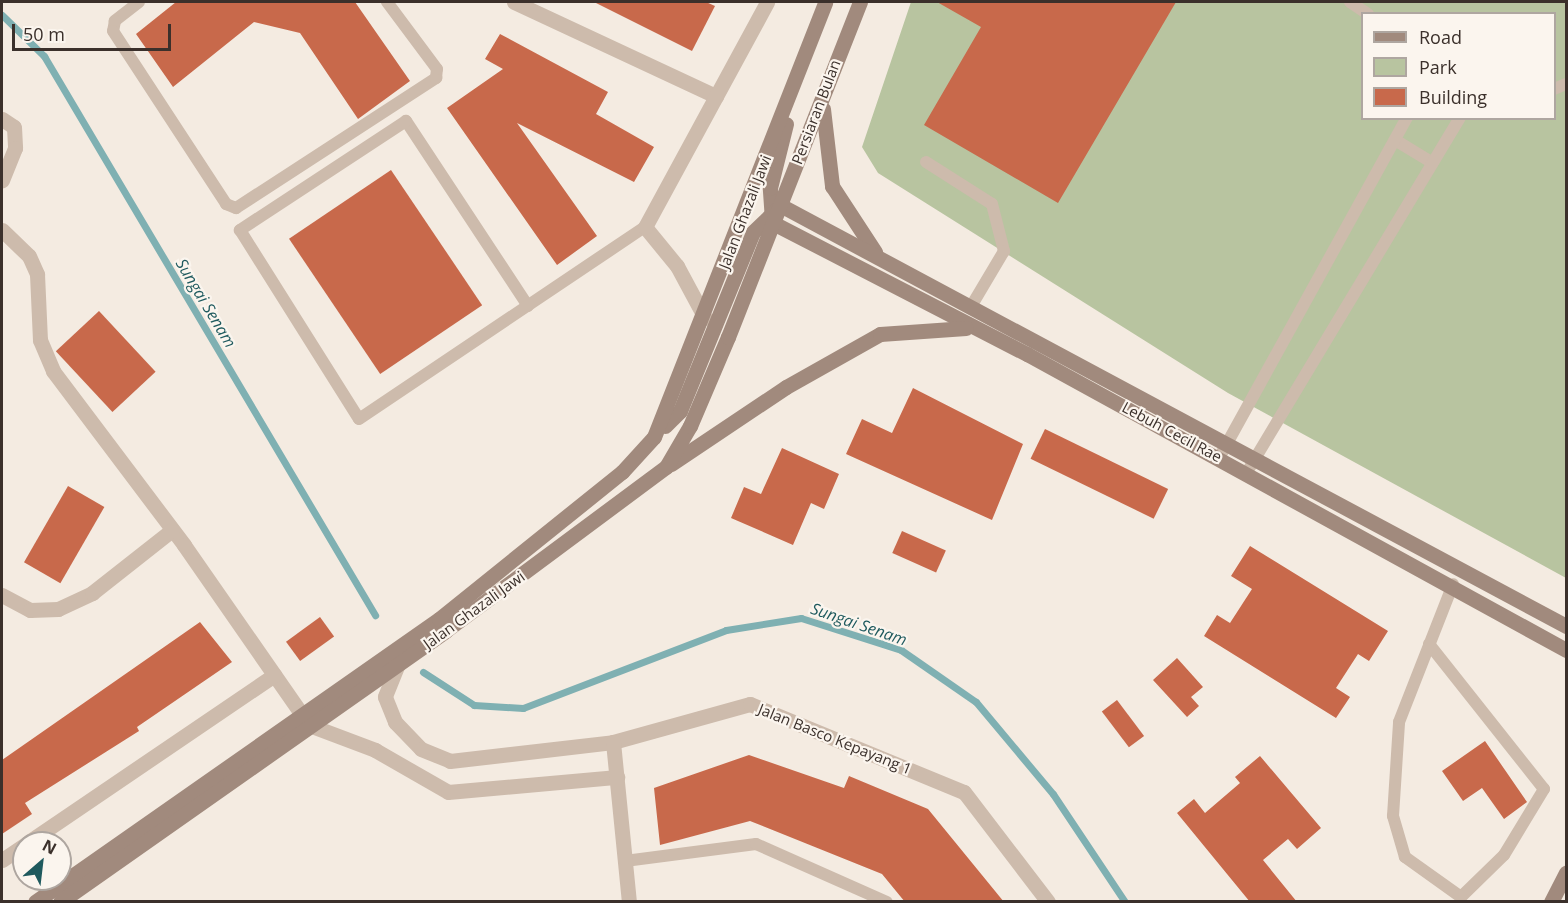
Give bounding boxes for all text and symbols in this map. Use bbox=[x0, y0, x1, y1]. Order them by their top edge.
scale bar bbox=[15, 12, 174, 50]
legend bbox=[1361, 12, 1556, 120]
text: 50 m bbox=[23, 22, 65, 46]
text: Road bbox=[1419, 25, 1462, 49]
text: Park bbox=[1419, 55, 1457, 79]
street label: Persiaran Bulan bbox=[788, 57, 844, 167]
text: Building bbox=[1419, 85, 1487, 109]
street label: Jalan Ghazali Jawi bbox=[715, 152, 775, 272]
water label: Sungai Senam bbox=[172, 255, 240, 351]
street label: Lebuh Cecil Rae bbox=[1119, 398, 1225, 466]
street label: Jalan Ghazali Jawi bbox=[420, 567, 528, 653]
water label: Sungai Senam bbox=[808, 599, 910, 649]
street label: Jalan Basco Kepayang 1 bbox=[756, 700, 914, 778]
north arrow bbox=[12, 831, 72, 891]
text: N bbox=[39, 834, 60, 860]

